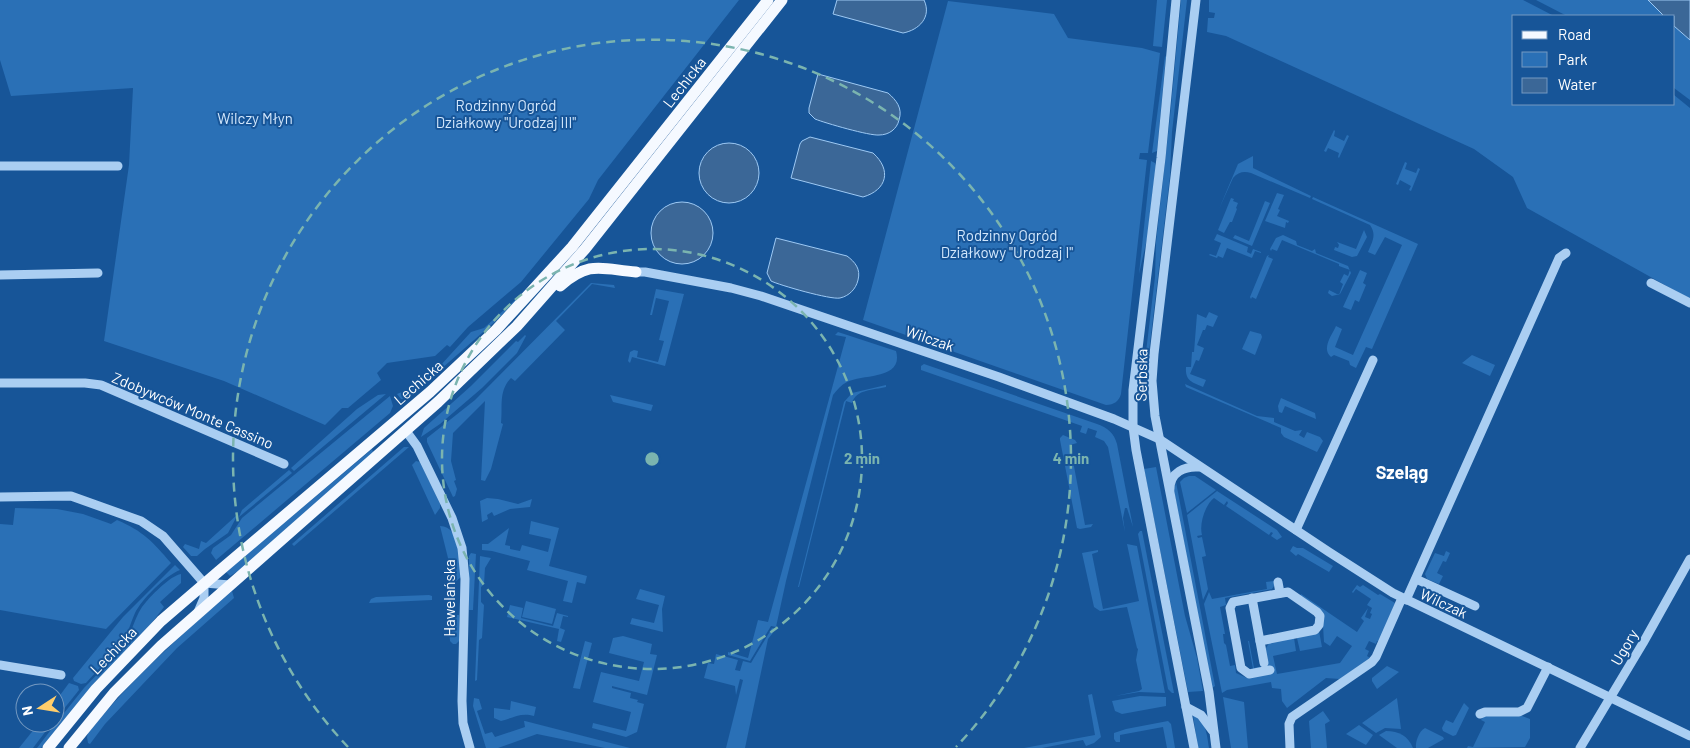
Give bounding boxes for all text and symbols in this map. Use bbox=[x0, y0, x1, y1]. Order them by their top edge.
legend bbox=[1512, 15, 1675, 105]
text: Road bbox=[1558, 25, 1591, 43]
text: Park bbox=[1558, 50, 1588, 68]
street label: Lechicka bbox=[659, 53, 709, 111]
text: Water bbox=[1558, 75, 1597, 93]
park label: Rodzinny Ogród Działkowy "Urodzaj III" bbox=[436, 96, 576, 131]
park label: Wilczy Młyn bbox=[217, 109, 293, 127]
park label: Rodzinny Ogród Działkowy "Urodzaj I" bbox=[941, 226, 1073, 261]
street label: Wilczak bbox=[903, 321, 957, 355]
street label: Serbska bbox=[1132, 349, 1150, 401]
street label: Lechicka bbox=[390, 356, 446, 408]
street label: Zdobywców Monte Cassino bbox=[110, 368, 276, 452]
text: 2 min bbox=[844, 449, 880, 467]
text: 4 min bbox=[1053, 449, 1089, 467]
centre of rings bbox=[643, 450, 661, 468]
district label: Szeląg bbox=[1376, 461, 1428, 483]
street label: Hawelańska bbox=[440, 559, 458, 637]
street label: Wilczak bbox=[1417, 584, 1471, 622]
street label: Lechicka bbox=[86, 622, 140, 678]
street label: Ugory bbox=[1607, 626, 1642, 668]
north arrow bbox=[15, 683, 65, 733]
text: N bbox=[18, 704, 36, 717]

